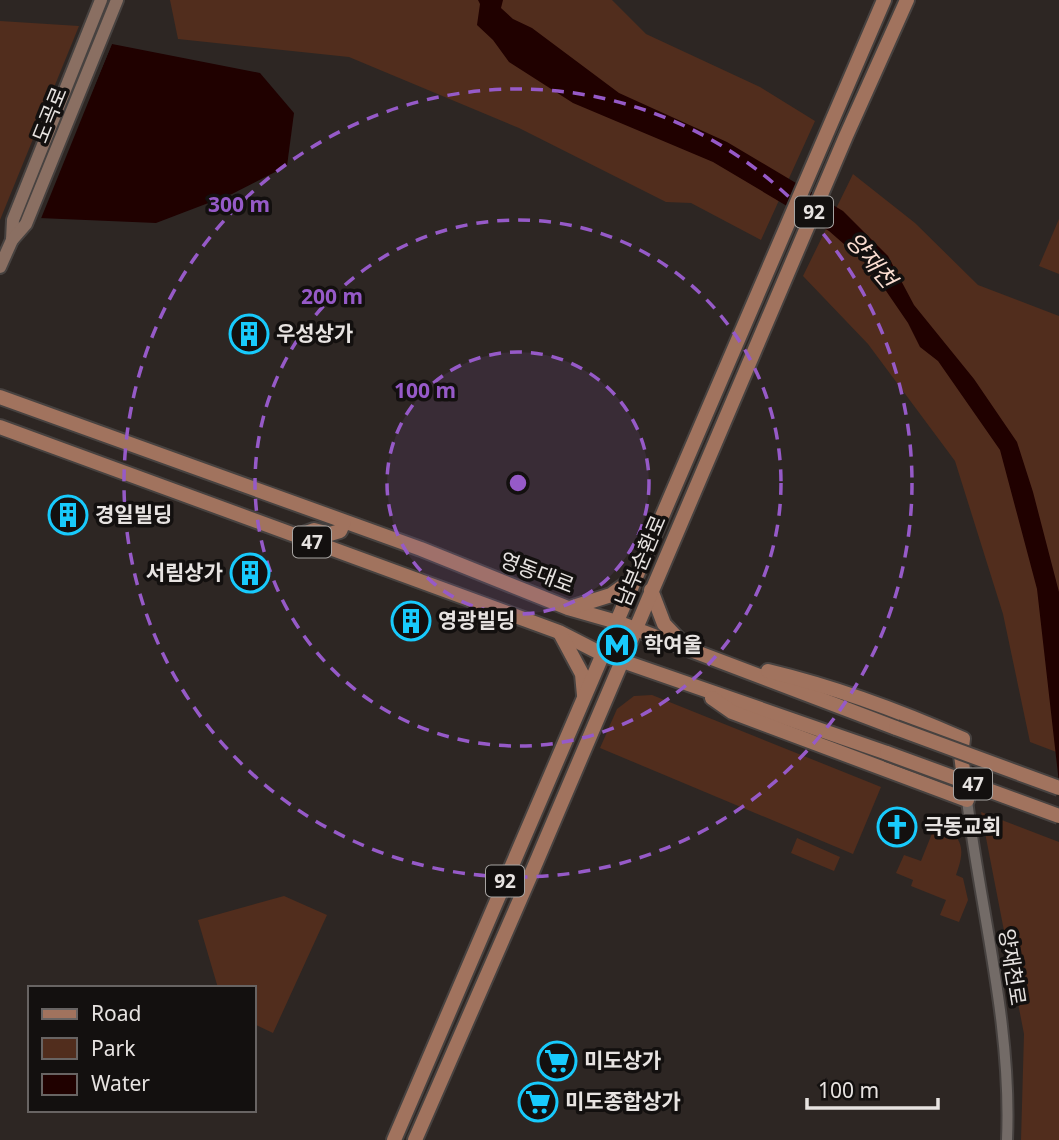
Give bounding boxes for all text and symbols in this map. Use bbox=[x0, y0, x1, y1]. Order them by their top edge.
street label: 도곡로 bbox=[25, 83, 73, 147]
text: 300 m bbox=[208, 190, 270, 218]
road number: 92 bbox=[795, 196, 833, 228]
water label: 양재천 bbox=[839, 225, 906, 296]
text: 200 m bbox=[301, 282, 363, 310]
building icon: 우성상가 bbox=[228, 313, 270, 355]
place label: 우성상가 bbox=[276, 319, 353, 347]
text: 100 m bbox=[394, 376, 456, 404]
centre of rings bbox=[506, 471, 530, 495]
building icon: 경일빌딩 bbox=[47, 494, 89, 536]
place label: 경일빌딩 bbox=[95, 500, 172, 528]
street label: 남부순환로 bbox=[608, 511, 672, 611]
road number: 47 bbox=[293, 526, 331, 558]
street label: 영동대로 bbox=[496, 545, 578, 599]
building icon: 서림상가 bbox=[229, 552, 271, 594]
place label: 서림상가 bbox=[146, 558, 223, 586]
building icon: 영광빌딩 bbox=[390, 600, 432, 642]
place label: 영광빌딩 bbox=[438, 606, 515, 634]
metro station icon: 학여울 bbox=[596, 624, 638, 666]
place label: 학여울 bbox=[644, 630, 702, 658]
road number: 47 bbox=[954, 768, 992, 800]
church icon: 극동교회 bbox=[876, 806, 918, 848]
place label: 극동교회 bbox=[924, 812, 1001, 840]
road number: 92 bbox=[486, 866, 524, 897]
street label: 양재천로 bbox=[993, 926, 1033, 1007]
legend bbox=[28, 986, 256, 1112]
text: Road bbox=[91, 999, 141, 1027]
text: Park bbox=[91, 1034, 136, 1062]
supermarket icon: 미도상가 bbox=[536, 1040, 578, 1082]
place label: 미도상가 bbox=[584, 1046, 661, 1074]
scale bar bbox=[807, 1066, 938, 1110]
text: Water bbox=[91, 1069, 150, 1097]
text: 100 m bbox=[818, 1076, 879, 1104]
supermarket icon: 미도종합상가 bbox=[517, 1081, 559, 1123]
place label: 미도종합상가 bbox=[565, 1087, 681, 1115]

